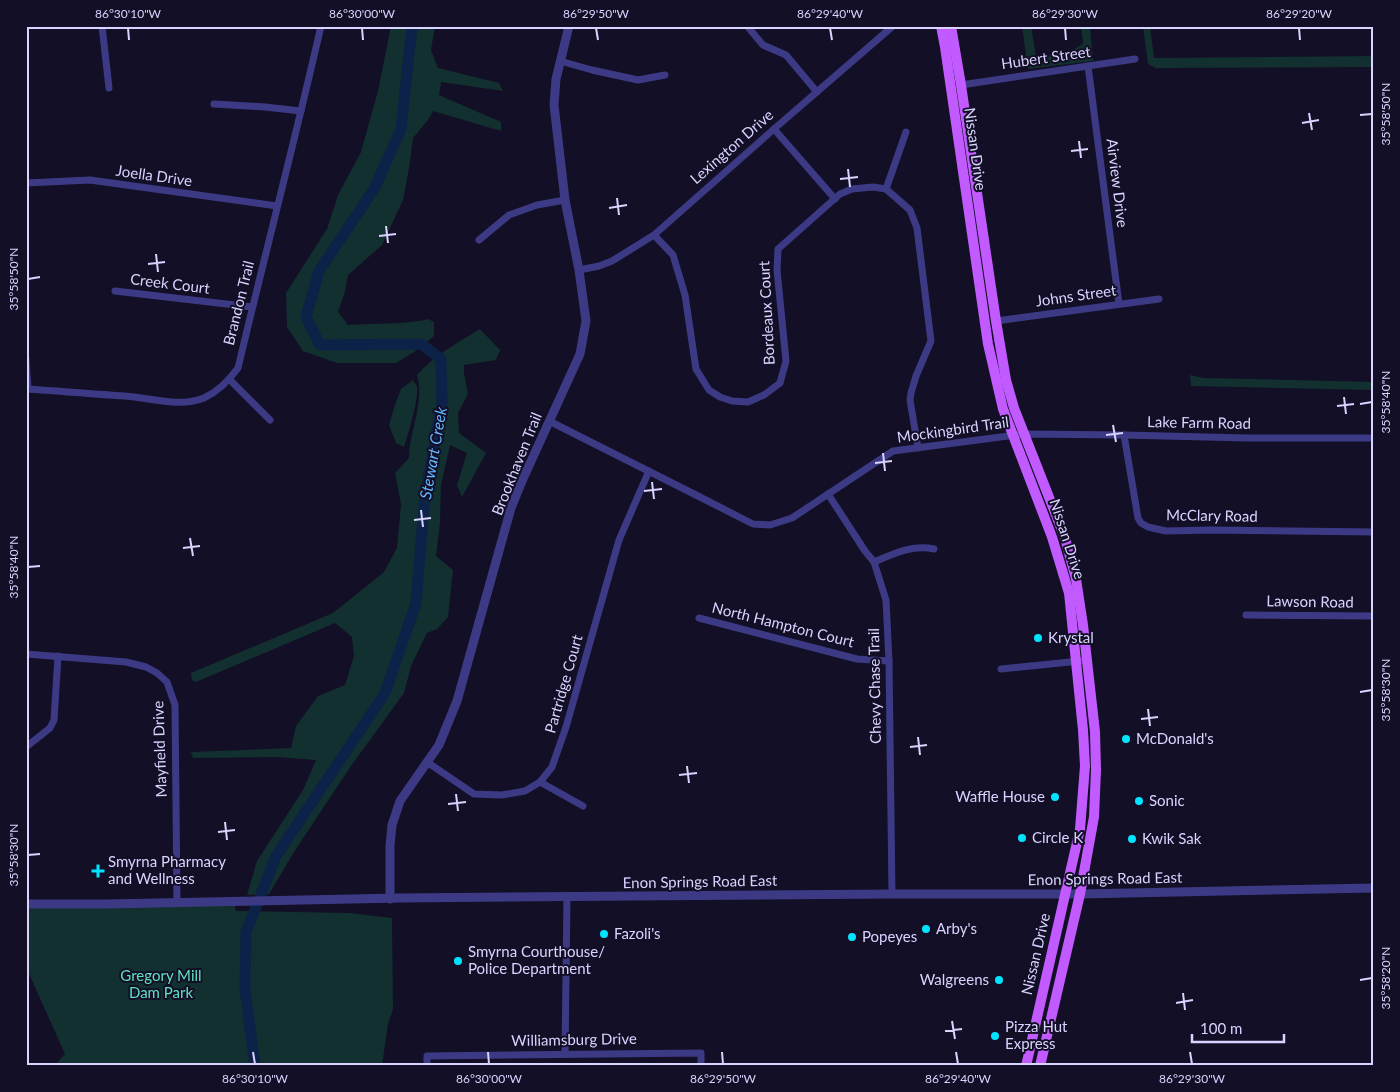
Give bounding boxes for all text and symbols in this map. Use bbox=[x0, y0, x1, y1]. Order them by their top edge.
text: 86°30'10"W bbox=[95, 6, 162, 21]
text: 86°30'00"W bbox=[329, 6, 396, 21]
text: 86°29'50"W bbox=[563, 6, 630, 21]
text: 86°29'40"W bbox=[797, 6, 864, 21]
text: 86°29'30"W bbox=[1032, 6, 1099, 21]
text: 86°29'20"W bbox=[1266, 6, 1333, 21]
street label: Hubert Street bbox=[1000, 42, 1092, 72]
text: 35°58'50"N bbox=[1378, 83, 1393, 145]
street label: Lexington Drive bbox=[686, 105, 777, 187]
street label: Nissan Drive bbox=[961, 106, 991, 191]
street label: Airview Drive bbox=[1104, 137, 1132, 228]
street label: Joella Drive bbox=[115, 161, 193, 189]
text: 35°58'50"N bbox=[6, 248, 21, 310]
street label: Brandon Trail bbox=[219, 259, 257, 347]
street label: Bordeaux Court bbox=[754, 260, 778, 366]
street label: Creek Court bbox=[129, 269, 212, 297]
street label: Johns Street bbox=[1034, 280, 1118, 310]
text: 35°58'40"N bbox=[1378, 371, 1393, 433]
water label: Stewart Creek bbox=[415, 405, 450, 501]
street label: Brookhaven Trail bbox=[487, 410, 545, 518]
street label: Mockingbird Trail bbox=[896, 412, 1010, 446]
street label: Lake Farm Road bbox=[1147, 412, 1251, 432]
street label: Nissan Drive bbox=[1047, 496, 1089, 581]
street label: McClary Road bbox=[1166, 505, 1258, 525]
text: 35°58'40"N bbox=[6, 536, 21, 598]
street label: Lawson Road bbox=[1266, 591, 1354, 611]
street label: North Hampton Court bbox=[710, 598, 857, 651]
street label: Chevy Chase Trail bbox=[864, 628, 884, 744]
place label: Krystal bbox=[1048, 628, 1094, 646]
street label: Partridge Court bbox=[540, 632, 586, 735]
marker: Krystal bbox=[1032, 632, 1044, 644]
text: 35°58'30"N bbox=[1378, 659, 1393, 721]
street label: Mayfield Drive bbox=[148, 700, 170, 798]
place label: McDonald's bbox=[1136, 729, 1214, 747]
marker: McDonald's bbox=[1120, 733, 1132, 745]
place label: Waffle House bbox=[955, 787, 1045, 805]
marker: Waffle House bbox=[1049, 791, 1061, 803]
place label: Sonic bbox=[1149, 791, 1185, 809]
marker: Sonic bbox=[1133, 795, 1145, 807]
text: 35°58'30"N bbox=[6, 824, 21, 886]
place label: Circle K bbox=[1032, 828, 1083, 846]
place label: Kwik Sak bbox=[1142, 829, 1202, 847]
marker: Circle K bbox=[1016, 832, 1028, 844]
marker: Kwik Sak bbox=[1126, 833, 1138, 845]
place label: Smyrna Pharmacy and Wellness bbox=[108, 852, 226, 887]
marker: Smyrna Pharmacy and Wellness bbox=[92, 865, 104, 877]
street label: Enon Springs Road East bbox=[1028, 868, 1183, 888]
street label: Enon Springs Road East bbox=[623, 871, 778, 891]
street label: Nissan Drive bbox=[1017, 911, 1053, 996]
place label: Arby's bbox=[936, 919, 977, 937]
marker: Arby's bbox=[920, 923, 932, 935]
place label: Fazoli's bbox=[614, 924, 661, 942]
place label: Popeyes bbox=[862, 927, 917, 945]
marker: Fazoli's bbox=[598, 928, 610, 940]
marker: Popeyes bbox=[846, 931, 858, 943]
place label: Smyrna Courthouse/ Police Department bbox=[468, 942, 605, 977]
text: 35°58'20"N bbox=[1378, 947, 1393, 1009]
marker: Smyrna Courthouse/ Police Department bbox=[452, 955, 464, 967]
park label: Gregory Mill Dam Park bbox=[120, 966, 202, 1001]
place label: Walgreens bbox=[920, 970, 989, 988]
marker: Walgreens bbox=[993, 974, 1005, 986]
scale bar bbox=[1192, 1012, 1285, 1044]
place label: Pizza Hut Express bbox=[1005, 1017, 1068, 1052]
text: 100 m bbox=[1200, 1019, 1242, 1037]
street label: Williamsburg Drive bbox=[511, 1029, 637, 1049]
marker: Pizza Hut Express bbox=[989, 1030, 1001, 1042]
text: 86°30'10"W bbox=[222, 1071, 289, 1086]
text: 86°30'00"W bbox=[456, 1071, 523, 1086]
text: 86°29'50"W bbox=[690, 1071, 757, 1086]
text: 86°29'40"W bbox=[925, 1071, 992, 1086]
text: 86°29'30"W bbox=[1159, 1071, 1226, 1086]

